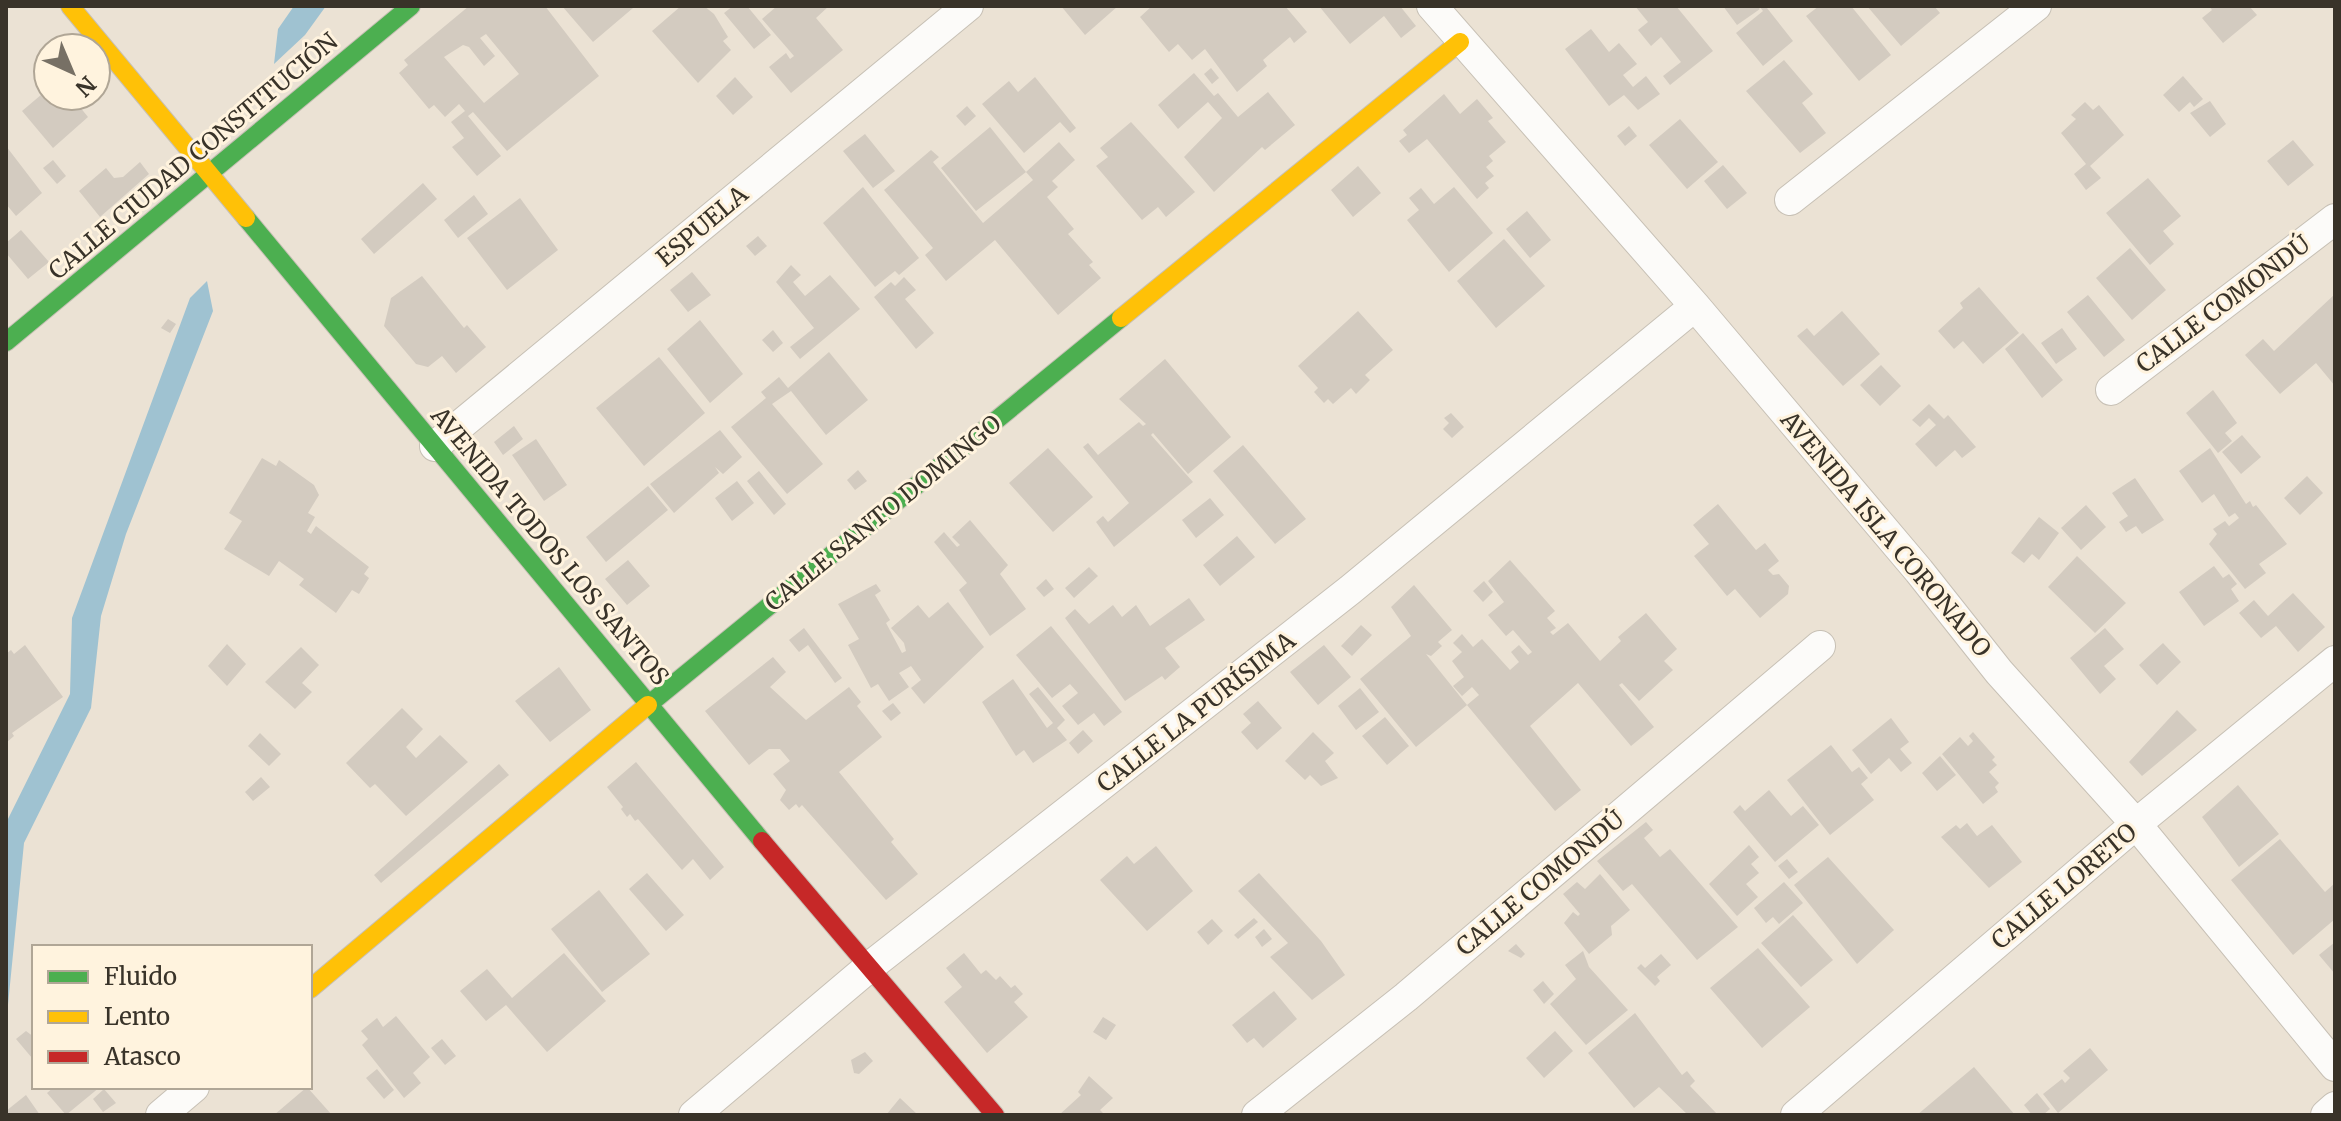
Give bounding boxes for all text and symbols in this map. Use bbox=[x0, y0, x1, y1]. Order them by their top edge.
street label: CALLE CIUDAD CONSTITUCIÓN bbox=[43, 27, 343, 285]
north arrow bbox=[32, 32, 112, 112]
street label: ESPUELA bbox=[650, 178, 755, 273]
street label: CALLE COMONDÚ bbox=[2129, 228, 2316, 380]
street label: AVENIDA TODOS LOS SANTOS bbox=[424, 400, 676, 691]
street label: AVENIDA ISLA CORONADO bbox=[1773, 404, 1998, 663]
street label: CALLE SANTO DOMINGO bbox=[758, 408, 1008, 618]
street label: CALLE LA PURÍSIMA bbox=[1090, 623, 1302, 799]
street label: CALLE COMONDÚ bbox=[1449, 803, 1631, 962]
street label: CALLE LORETO bbox=[1985, 816, 2143, 956]
legend bbox=[32, 945, 312, 1089]
text: Fluido bbox=[104, 961, 177, 992]
text: Lento bbox=[104, 1001, 170, 1032]
text: Atasco bbox=[103, 1041, 181, 1072]

